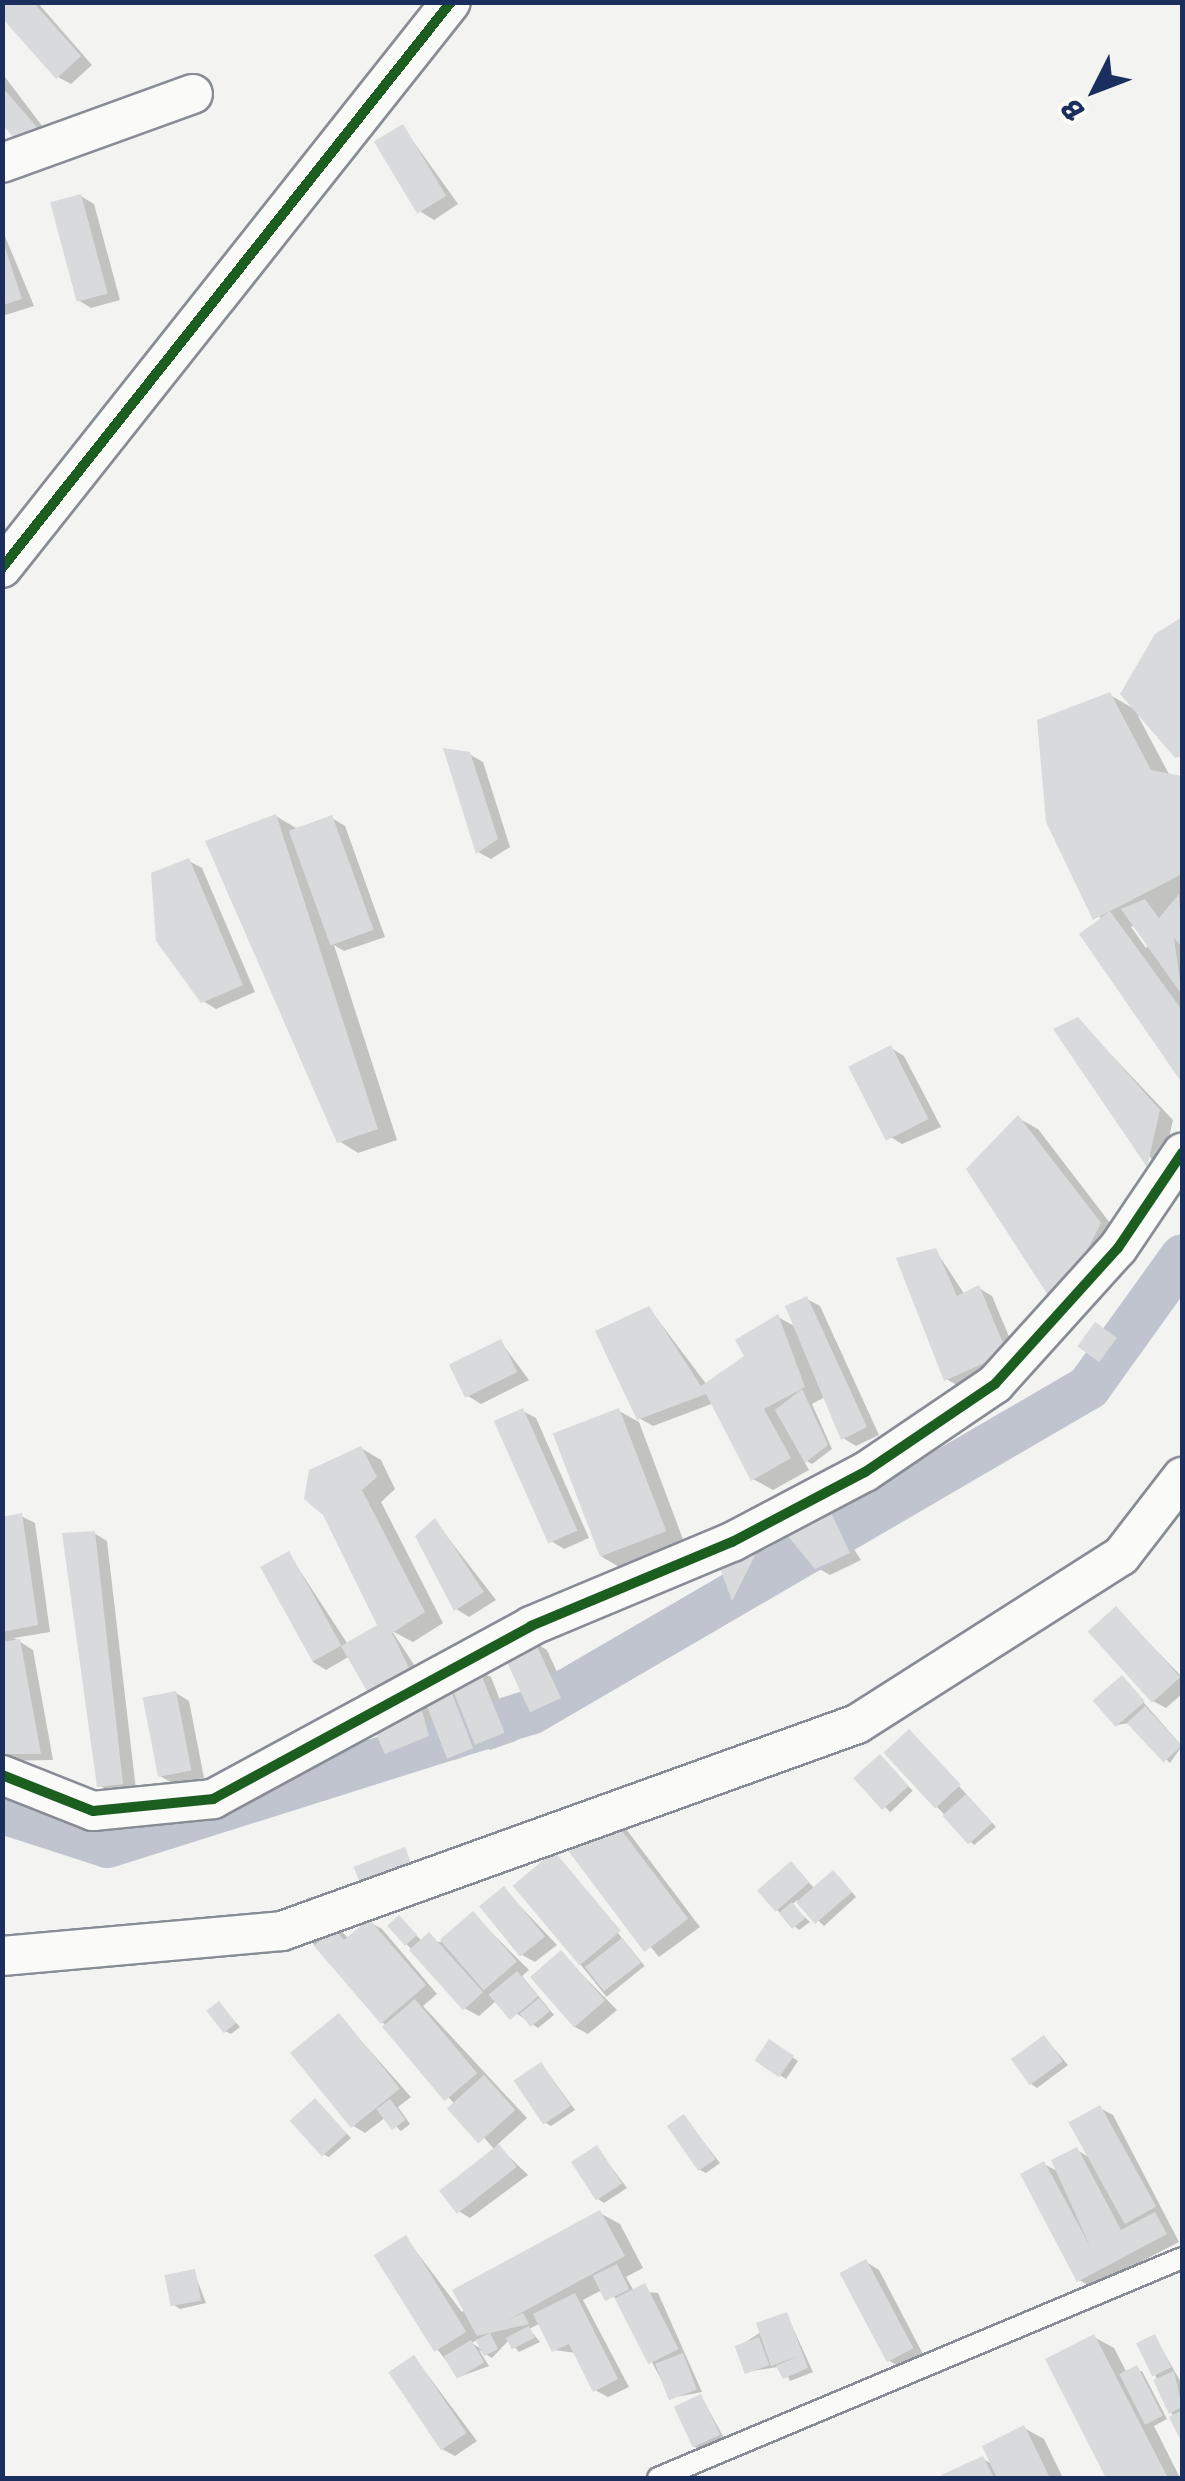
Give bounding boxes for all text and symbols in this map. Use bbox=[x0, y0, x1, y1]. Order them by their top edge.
north arrow bbox=[1045, 40, 1145, 140]
text: B bbox=[1048, 87, 1096, 133]

